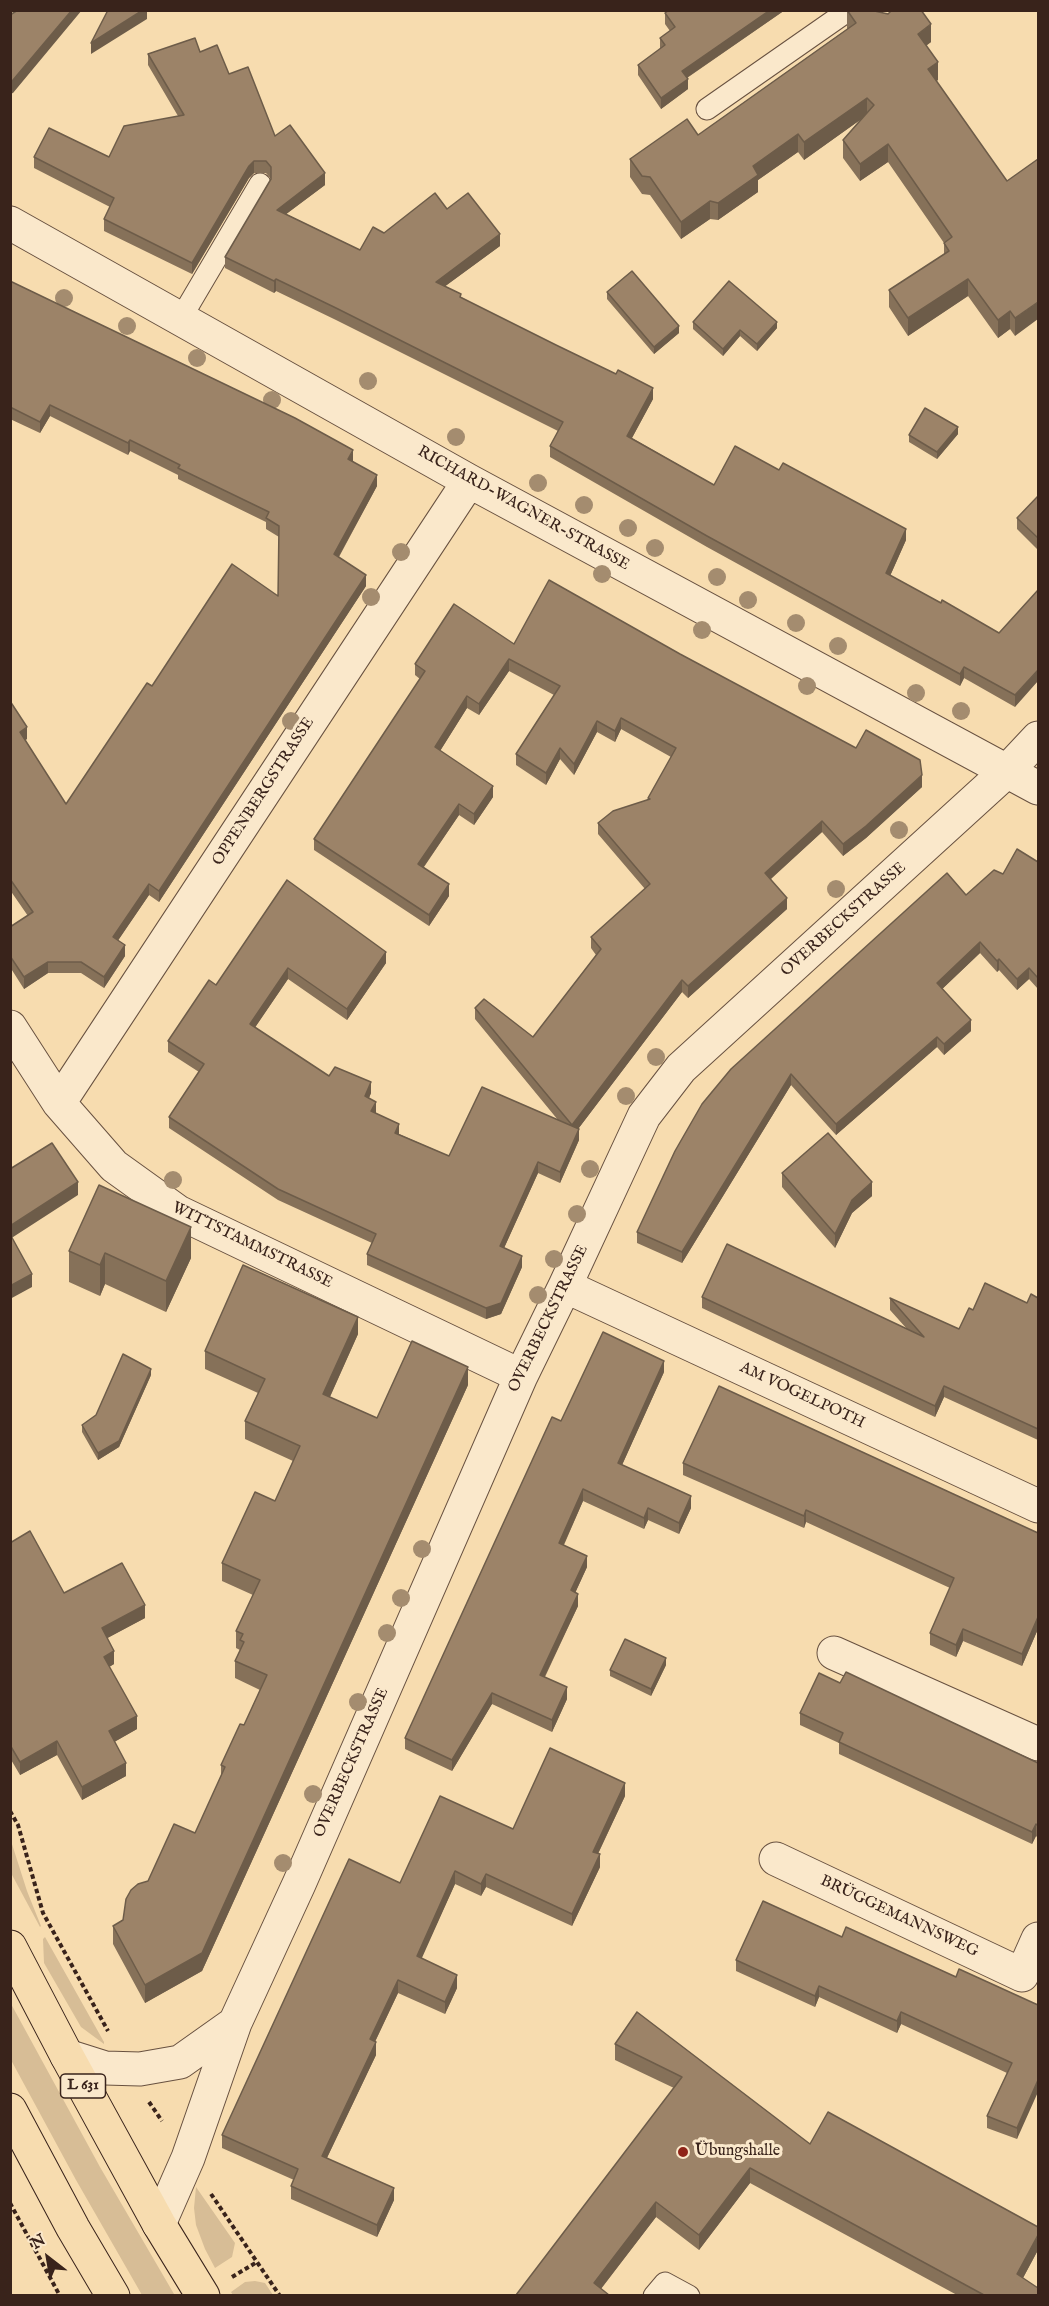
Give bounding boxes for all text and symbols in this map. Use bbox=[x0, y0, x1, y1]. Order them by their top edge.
street label: RICHARD-WAGNER-STRASSE bbox=[414, 443, 632, 575]
street label: OPPENBERGSTRASSE bbox=[209, 714, 319, 870]
street label: OVERBECKSTRASSE bbox=[778, 859, 910, 981]
street label: WITTSTAMMSTRASSE bbox=[169, 1199, 335, 1293]
street label: OVERBECKSTRASSE bbox=[505, 1242, 593, 1396]
street label: AM VOGELPOTH bbox=[736, 1359, 868, 1433]
street label: OVERBECKSTRASSE bbox=[310, 1685, 394, 1841]
street label: BRÜGGEMANNSWEG bbox=[817, 1872, 981, 1962]
road number: L 631 bbox=[60, 2074, 106, 2098]
place label: Übungshalle bbox=[695, 2142, 780, 2162]
marker: Übungshalle bbox=[676, 2145, 690, 2159]
north arrow bbox=[18, 2228, 78, 2288]
text: N bbox=[28, 2230, 50, 2255]

